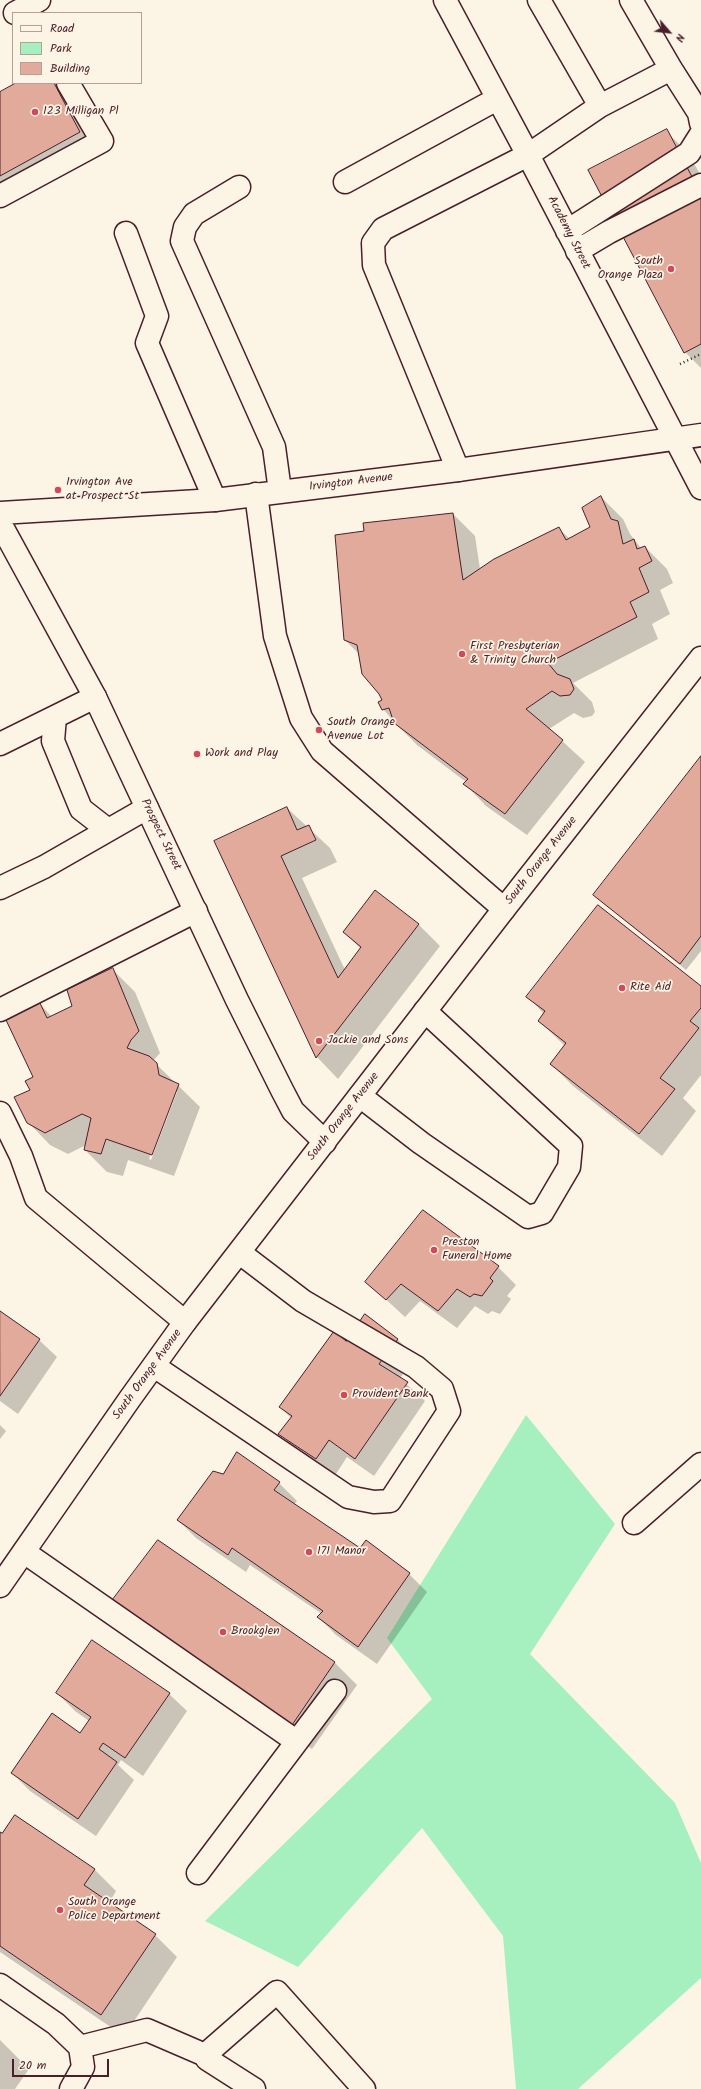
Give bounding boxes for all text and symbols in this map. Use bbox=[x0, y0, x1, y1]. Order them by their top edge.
legend bbox=[12, 12, 142, 84]
north arrow bbox=[649, 12, 689, 52]
text: Road bbox=[50, 19, 74, 38]
text: N bbox=[670, 30, 689, 45]
text: Park bbox=[50, 39, 72, 58]
text: Building bbox=[50, 59, 90, 78]
place label: 123 Milligan Pl bbox=[43, 105, 118, 119]
marker: 123 Milligan Pl bbox=[30, 107, 40, 117]
street label: Academy Street bbox=[543, 194, 593, 272]
place label: South Orange Plaza bbox=[598, 255, 663, 283]
marker: South Orange Plaza bbox=[666, 264, 676, 274]
street label: Irvington Avenue bbox=[308, 471, 394, 495]
place label: Irvington Ave at Prospect St bbox=[66, 476, 139, 504]
marker: Irvington Ave at Prospect St bbox=[53, 485, 63, 495]
place label: First Presbyterian & Trinity Church bbox=[470, 640, 559, 668]
marker: First Presbyterian & Trinity Church bbox=[457, 649, 467, 659]
place label: South Orange Avenue Lot bbox=[327, 716, 395, 744]
marker: South Orange Avenue Lot bbox=[314, 725, 324, 735]
place label: Work and Play bbox=[205, 747, 278, 761]
marker: Work and Play bbox=[192, 749, 202, 759]
street label: Prospect Street bbox=[137, 797, 183, 873]
street label: South Orange Avenue bbox=[503, 814, 581, 908]
place label: Rite Aid bbox=[630, 981, 671, 995]
marker: Rite Aid bbox=[617, 983, 627, 993]
place label: Jackie and Sons bbox=[327, 1034, 408, 1048]
marker: Jackie and Sons bbox=[314, 1036, 324, 1046]
street label: South Orange Avenue bbox=[305, 1070, 383, 1164]
place label: Preston Funeral Home bbox=[442, 1236, 512, 1264]
marker: Preston Funeral Home bbox=[429, 1245, 439, 1255]
street label: South Orange Avenue bbox=[110, 1327, 186, 1423]
place label: Provident Bank bbox=[352, 1388, 428, 1402]
marker: Provident Bank bbox=[339, 1390, 349, 1400]
place label: 171 Manor bbox=[317, 1545, 366, 1559]
marker: 171 Manor bbox=[304, 1547, 314, 1557]
place label: Brookglen bbox=[231, 1625, 280, 1639]
marker: Brookglen bbox=[218, 1627, 228, 1637]
place label: South Orange Police Department bbox=[68, 1896, 160, 1924]
marker: South Orange Police Department bbox=[55, 1905, 65, 1915]
scale bar bbox=[14, 2051, 111, 2077]
text: 20 m bbox=[19, 2056, 46, 2075]

